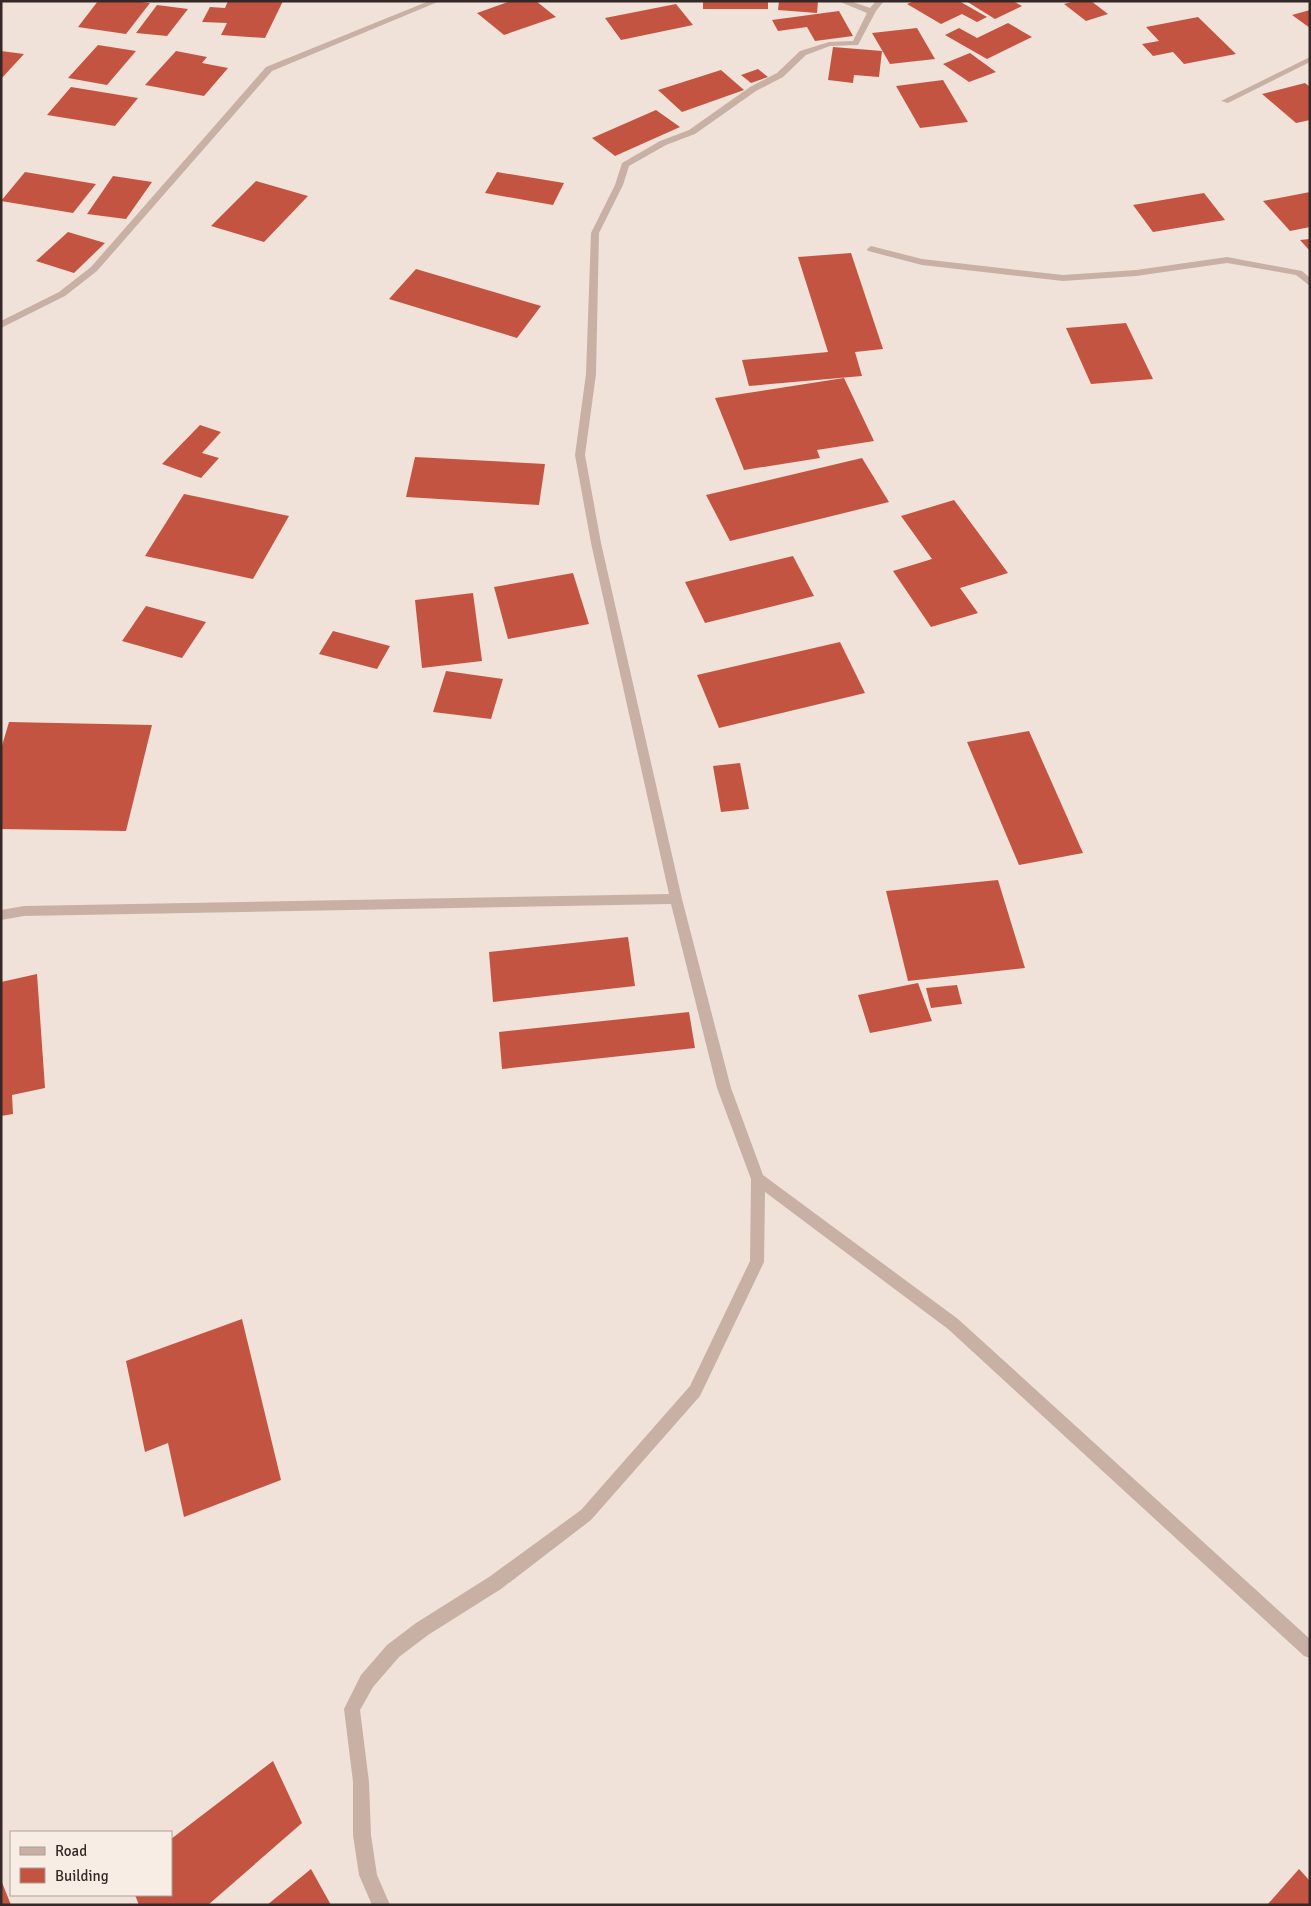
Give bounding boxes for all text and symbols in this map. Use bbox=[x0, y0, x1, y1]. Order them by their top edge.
legend bbox=[10, 1831, 172, 1896]
text: Road bbox=[55, 1842, 87, 1860]
text: Building bbox=[55, 1867, 109, 1885]

